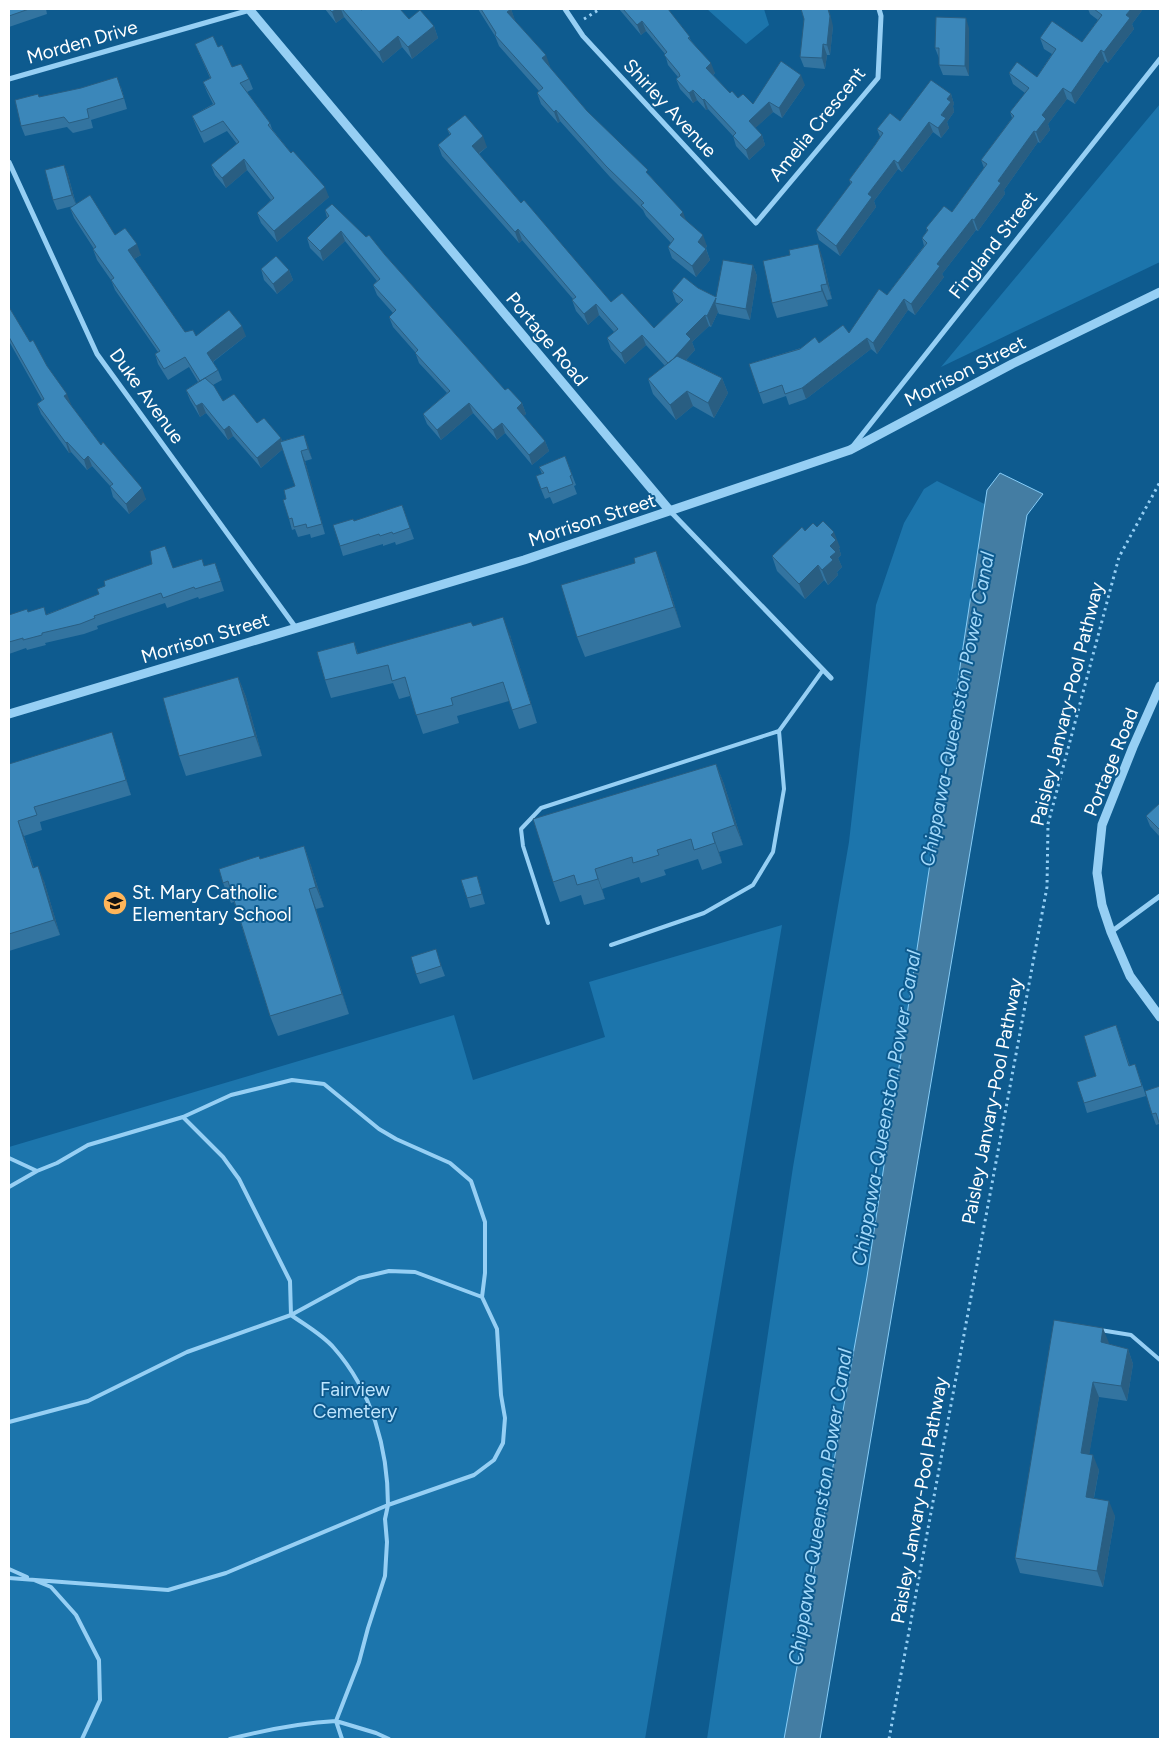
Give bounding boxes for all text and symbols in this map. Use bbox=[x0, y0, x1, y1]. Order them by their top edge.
street label: Morden Drive bbox=[24, 15, 140, 69]
street label: Shirley Avenue bbox=[619, 54, 721, 162]
street label: Amelia Crescent bbox=[764, 62, 870, 186]
street label: Fingland Street bbox=[944, 187, 1042, 303]
street label: Portage Road bbox=[501, 288, 593, 390]
street label: Morrison Street bbox=[901, 331, 1029, 411]
street label: Duke Avenue bbox=[105, 344, 189, 448]
street label: Morrison Street bbox=[525, 489, 659, 551]
water label: Chippawa-Queenston Power Canal bbox=[915, 549, 999, 868]
street label: Paisley Janvary-Pool Pathway bbox=[1026, 580, 1108, 828]
street label: Morrison Street bbox=[138, 608, 272, 668]
street label: Portage Road bbox=[1079, 704, 1143, 820]
place label: St. Mary Catholic Elementary School bbox=[132, 881, 292, 926]
school or university icon: St. Mary Catholic Elementary School bbox=[102, 890, 128, 916]
water label: Chippawa-Queenston Power Canal bbox=[846, 948, 926, 1268]
street label: Paisley Janvary-Pool Pathway bbox=[957, 976, 1027, 1226]
water label: Chippawa-Queenston Power Canal bbox=[783, 1346, 857, 1667]
street label: Paisley Janvary-Pool Pathway bbox=[886, 1375, 952, 1625]
park label: Fairview Cemetery bbox=[313, 1378, 397, 1423]

